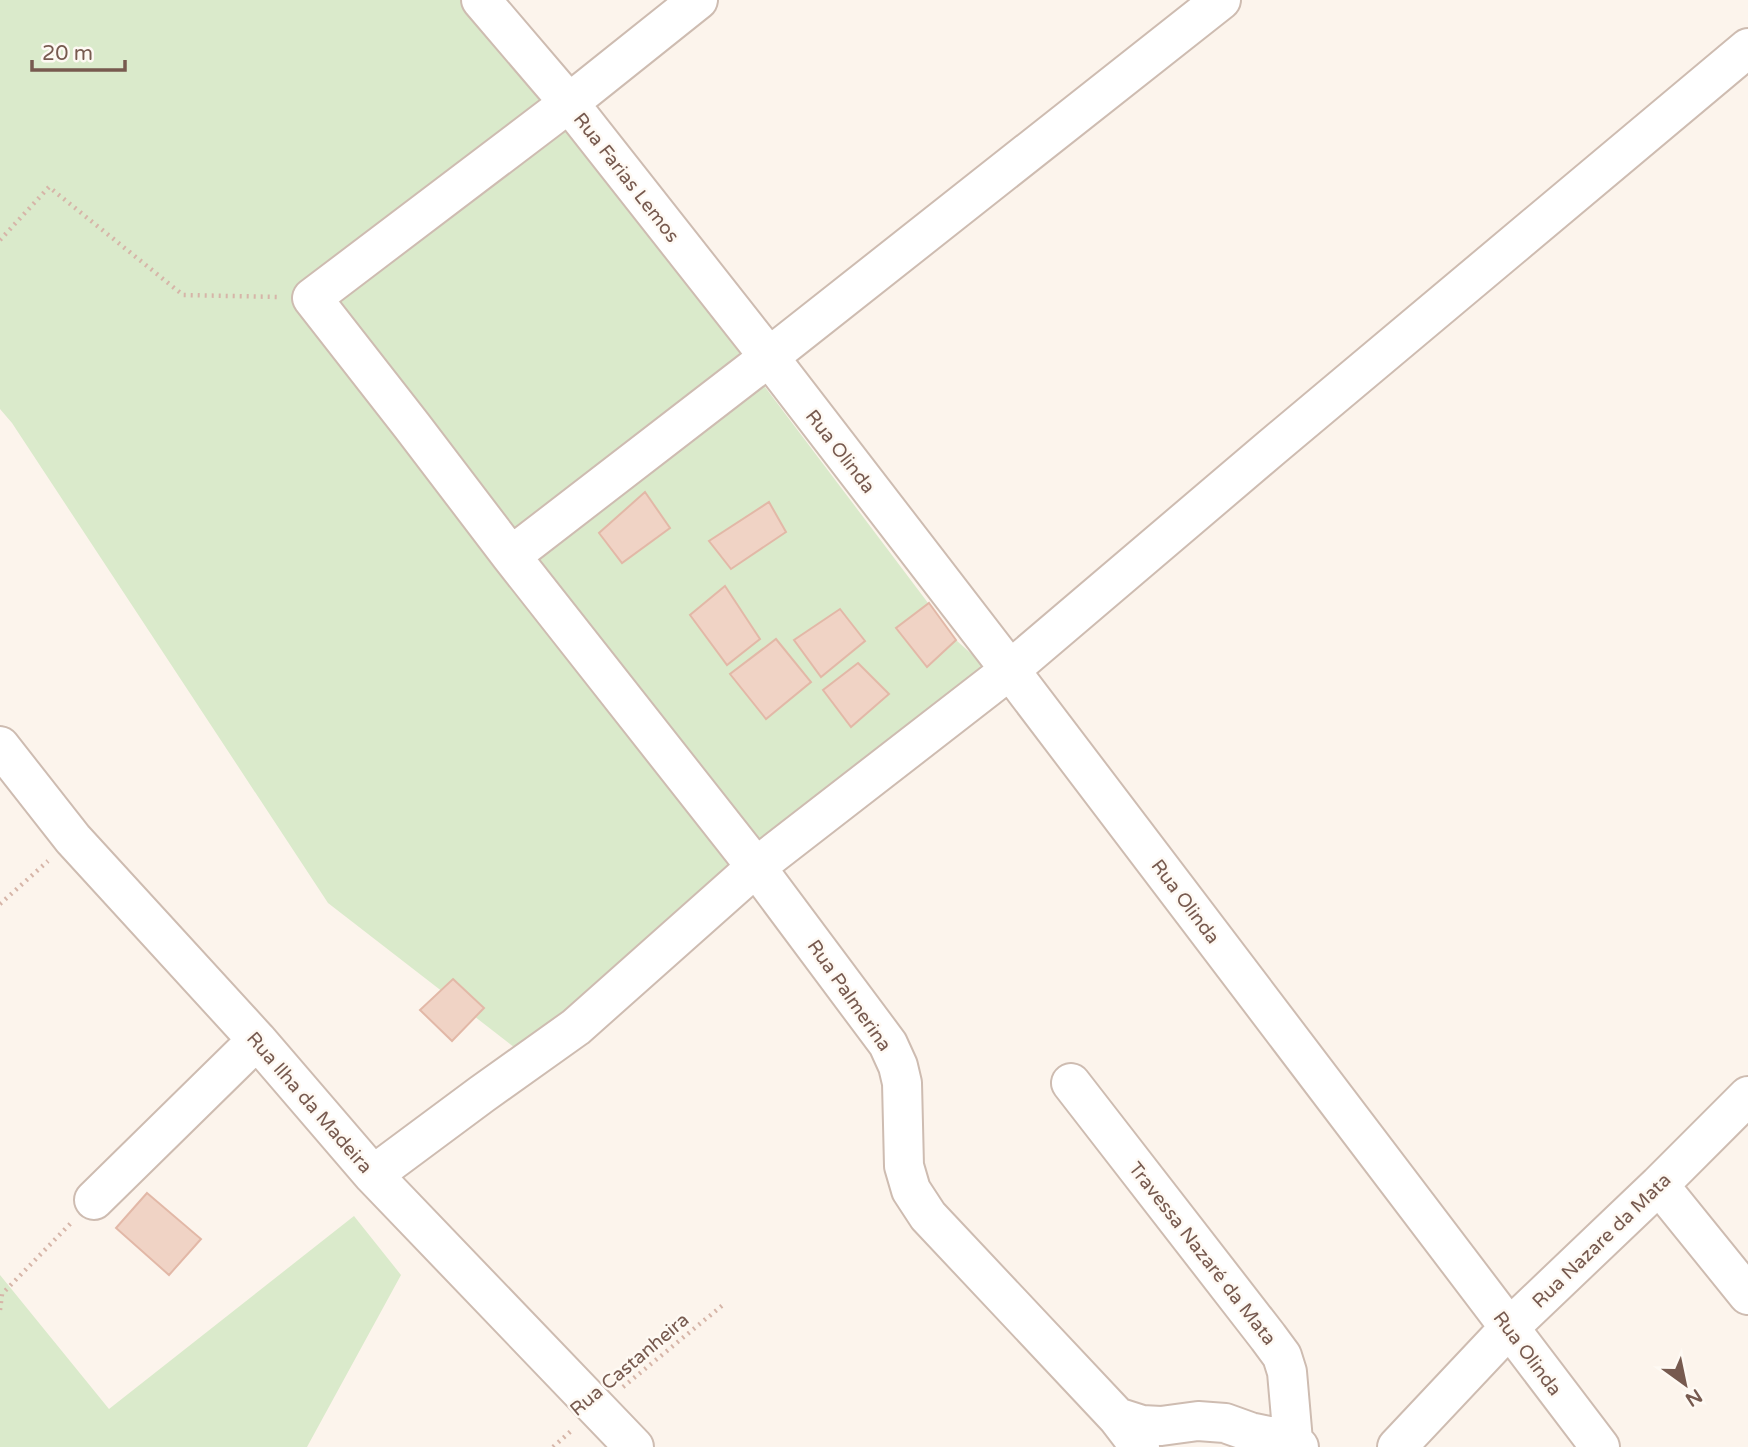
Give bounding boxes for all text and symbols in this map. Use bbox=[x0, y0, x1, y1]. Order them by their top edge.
scale bar bbox=[32, 28, 124, 72]
text: 20 m bbox=[42, 41, 93, 66]
street label: Rua Farias Lemos bbox=[569, 109, 684, 247]
street label: Rua Olinda bbox=[801, 406, 880, 498]
street label: Rua Olinda bbox=[1146, 855, 1224, 948]
street label: Rua Palmerina bbox=[803, 936, 896, 1055]
street label: Rua Ilha da Madeira bbox=[242, 1028, 377, 1178]
street label: Travessa Nazaré da Mata bbox=[1124, 1158, 1280, 1349]
street label: Rua Nazare da Mata bbox=[1528, 1169, 1675, 1312]
street label: Rua Olinda bbox=[1488, 1307, 1566, 1400]
street label: Rua Castanheira bbox=[566, 1309, 693, 1421]
north arrow bbox=[1650, 1349, 1720, 1419]
text: N bbox=[1681, 1384, 1706, 1411]

